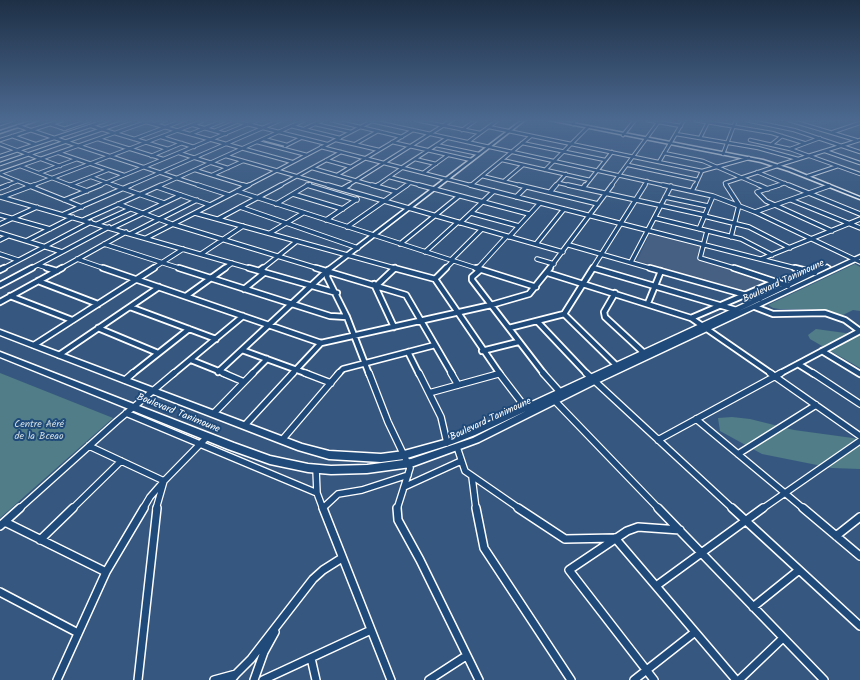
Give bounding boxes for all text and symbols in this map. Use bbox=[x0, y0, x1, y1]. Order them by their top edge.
street label: Boulevard Tanimoune bbox=[741, 258, 827, 306]
street label: Boulevard Tanimoune bbox=[135, 392, 221, 436]
street label: Boulevard Tanimoune bbox=[448, 396, 534, 444]
park label: Centre Aéré de la Bceao bbox=[14, 419, 64, 442]

